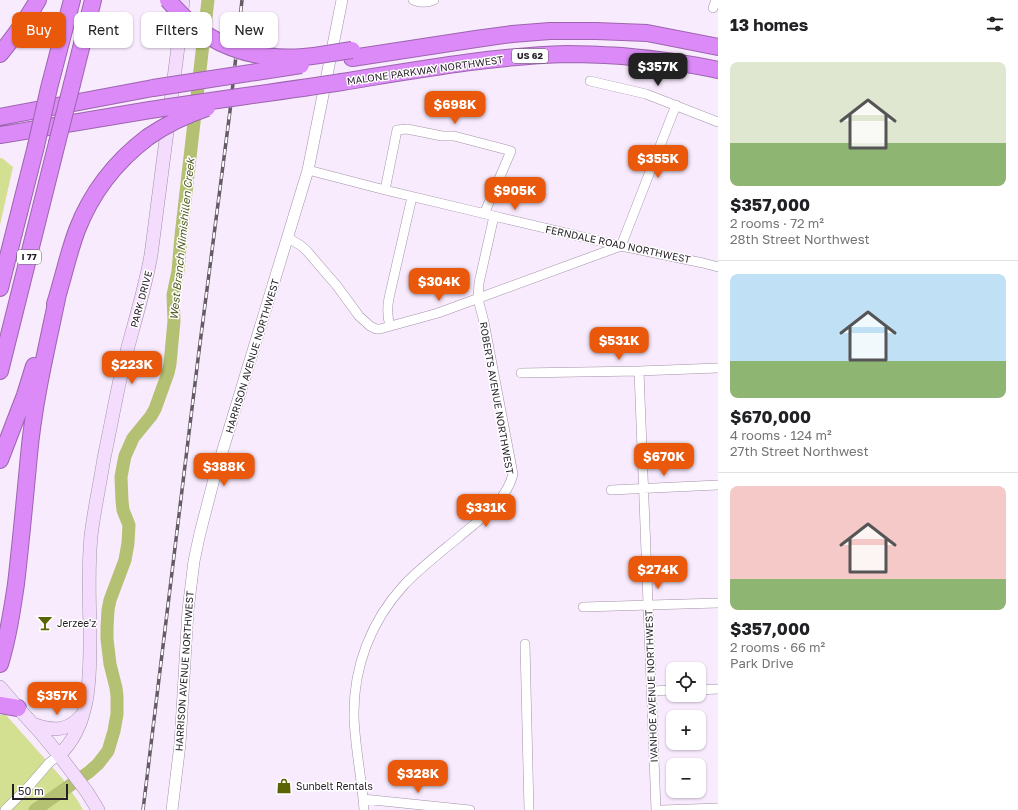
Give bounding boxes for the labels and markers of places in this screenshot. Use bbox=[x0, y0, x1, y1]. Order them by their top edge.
pin: $357K bbox=[630, 53, 686, 87]
pin: $698K bbox=[427, 91, 483, 125]
pin: $355K bbox=[630, 145, 686, 179]
pin: $905K bbox=[487, 177, 543, 211]
pin: $304K bbox=[411, 268, 467, 302]
pin: $531K bbox=[591, 327, 647, 361]
pin: $223K bbox=[104, 351, 160, 385]
pin: $670K bbox=[636, 443, 692, 477]
pin: $388K bbox=[196, 453, 252, 487]
pin: $331K bbox=[458, 494, 514, 528]
pin: $274K bbox=[630, 556, 686, 590]
bar icon: Jerzee'z bbox=[36, 614, 54, 632]
place label: Jerzee'z bbox=[57, 617, 96, 629]
pin: $357K bbox=[29, 682, 85, 716]
pin: $328K bbox=[390, 760, 446, 794]
shop icon: Sunbelt Rentals bbox=[275, 777, 293, 795]
place label: Sunbelt Rentals bbox=[296, 780, 373, 792]

